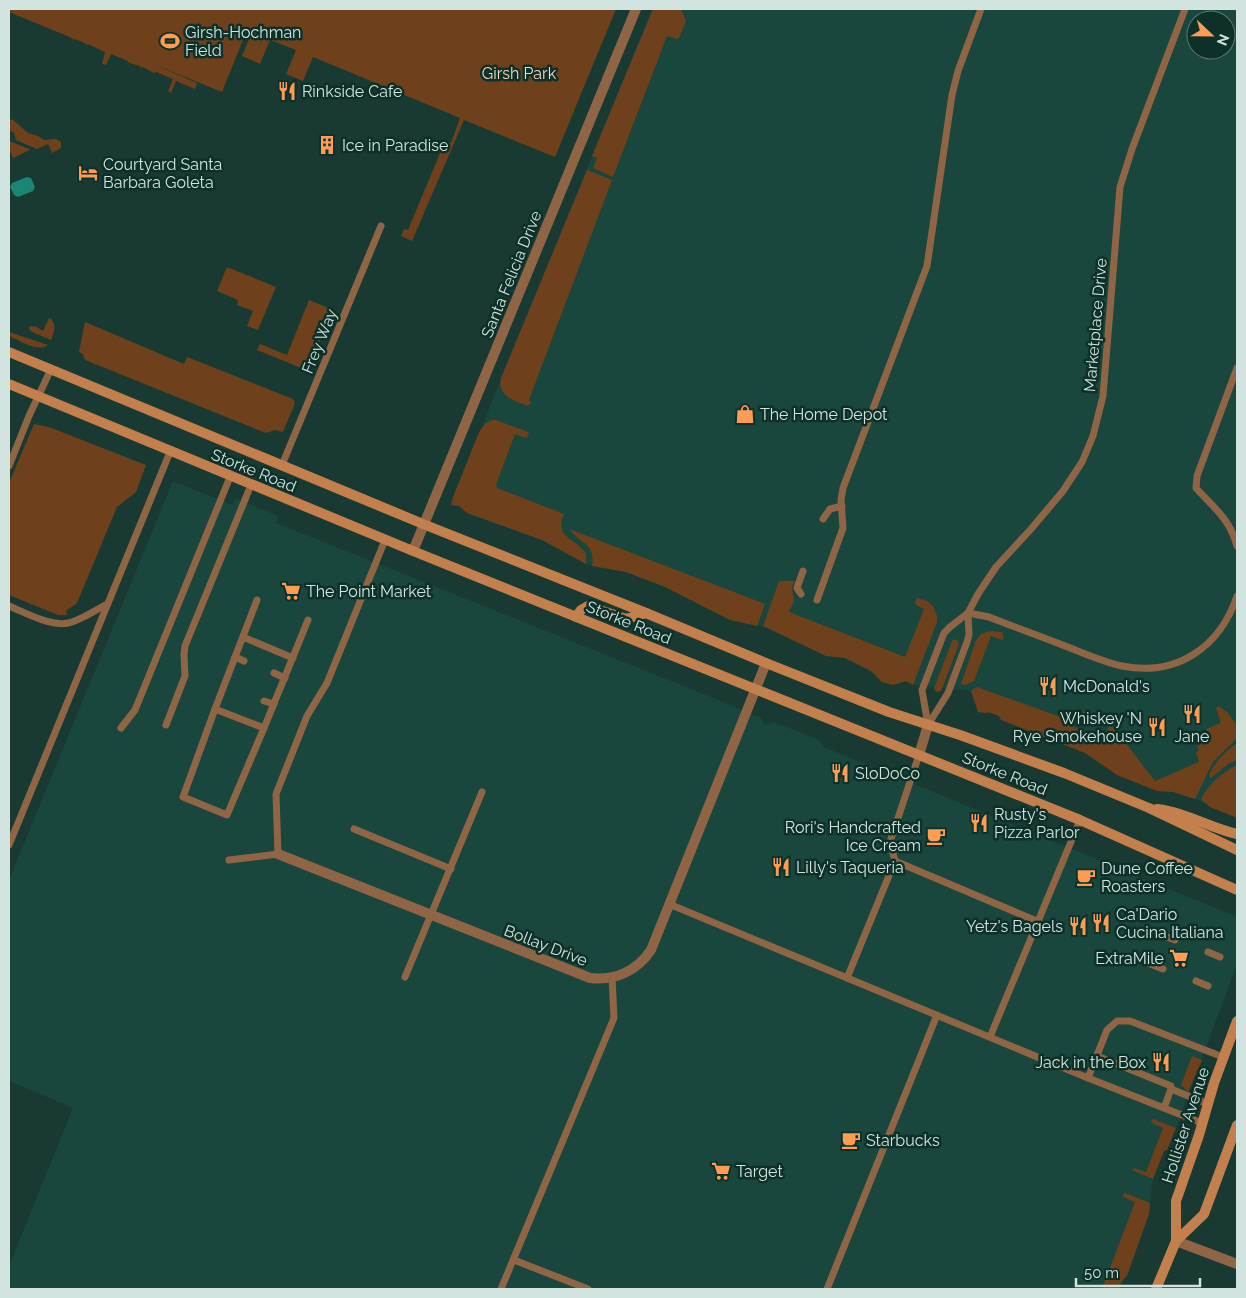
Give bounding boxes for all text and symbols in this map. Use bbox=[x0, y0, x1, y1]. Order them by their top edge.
north arrow bbox=[1186, 10, 1236, 60]
place label: Girsh-Hochman Field bbox=[185, 23, 301, 60]
sports icon: Girsh-Hochman Field bbox=[159, 30, 181, 52]
text: N bbox=[1214, 32, 1232, 48]
park label: Girsh Park bbox=[482, 64, 557, 83]
restaurant icon: Rinkside Cafe bbox=[276, 80, 298, 102]
place label: Rinkside Cafe bbox=[302, 82, 402, 101]
building icon: Ice in Paradise bbox=[316, 134, 338, 156]
place label: Ice in Paradise bbox=[342, 136, 448, 155]
place label: Courtyard Santa Barbara Goleta bbox=[103, 155, 222, 192]
hotel icon: Courtyard Santa Barbara Goleta bbox=[77, 162, 99, 184]
street label: Santa Felicia Drive bbox=[477, 208, 546, 340]
street label: Marketplace Drive bbox=[1080, 257, 1111, 393]
street label: Frey Way bbox=[298, 306, 341, 376]
shop icon: The Home Depot bbox=[734, 403, 756, 425]
place label: The Home Depot bbox=[760, 405, 888, 424]
street label: Storke Road bbox=[209, 445, 299, 496]
supermarket icon: The Point Market bbox=[280, 580, 302, 602]
place label: The Point Market bbox=[306, 582, 432, 601]
street label: Storke Road bbox=[584, 597, 674, 648]
restaurant icon: McDonald's bbox=[1037, 675, 1059, 697]
place label: McDonald's bbox=[1063, 677, 1150, 696]
restaurant icon: Jane bbox=[1181, 703, 1203, 725]
place label: Whiskey 'N Rye Smokehouse bbox=[1013, 709, 1142, 746]
restaurant icon: Whiskey 'N Rye Smokehouse bbox=[1146, 716, 1168, 738]
place label: Jane bbox=[1174, 727, 1210, 746]
street label: Storke Road bbox=[960, 748, 1050, 799]
restaurant icon: SloDoCo bbox=[829, 762, 851, 784]
place label: SloDoCo bbox=[855, 764, 920, 783]
place label: Rusty's Pizza Parlor bbox=[994, 805, 1080, 842]
restaurant icon: Rusty's Pizza Parlor bbox=[968, 812, 990, 834]
place label: Rori's Handcrafted Ice Cream bbox=[785, 818, 921, 855]
cafe icon: Rori's Handcrafted Ice Cream bbox=[925, 825, 947, 847]
restaurant icon: Lilly's Taqueria bbox=[770, 856, 792, 878]
place label: Lilly's Taqueria bbox=[796, 858, 904, 877]
place label: Dune Coffee Roasters bbox=[1101, 859, 1193, 896]
cafe icon: Dune Coffee Roasters bbox=[1075, 866, 1097, 888]
place label: Ca'Dario Cucina Italiana bbox=[1116, 905, 1223, 942]
restaurant icon: Ca'Dario Cucina Italiana bbox=[1090, 912, 1112, 934]
restaurant icon: Yetz's Bagels bbox=[1067, 915, 1089, 937]
place label: Yetz's Bagels bbox=[966, 917, 1063, 936]
street label: Bollay Drive bbox=[501, 921, 590, 970]
supermarket icon: ExtraMile bbox=[1168, 947, 1190, 969]
place label: ExtraMile bbox=[1095, 949, 1164, 968]
restaurant icon: Jack in the Box bbox=[1150, 1051, 1172, 1073]
place label: Jack in the Box bbox=[1035, 1053, 1146, 1072]
street label: Hollister Avenue bbox=[1158, 1065, 1213, 1185]
cafe icon: Starbucks bbox=[840, 1129, 862, 1151]
place label: Starbucks bbox=[866, 1131, 940, 1150]
supermarket icon: Target bbox=[710, 1160, 732, 1182]
place label: Target bbox=[736, 1162, 783, 1181]
scale bar bbox=[1076, 1256, 1200, 1288]
text: 50 m bbox=[1084, 1264, 1119, 1282]

